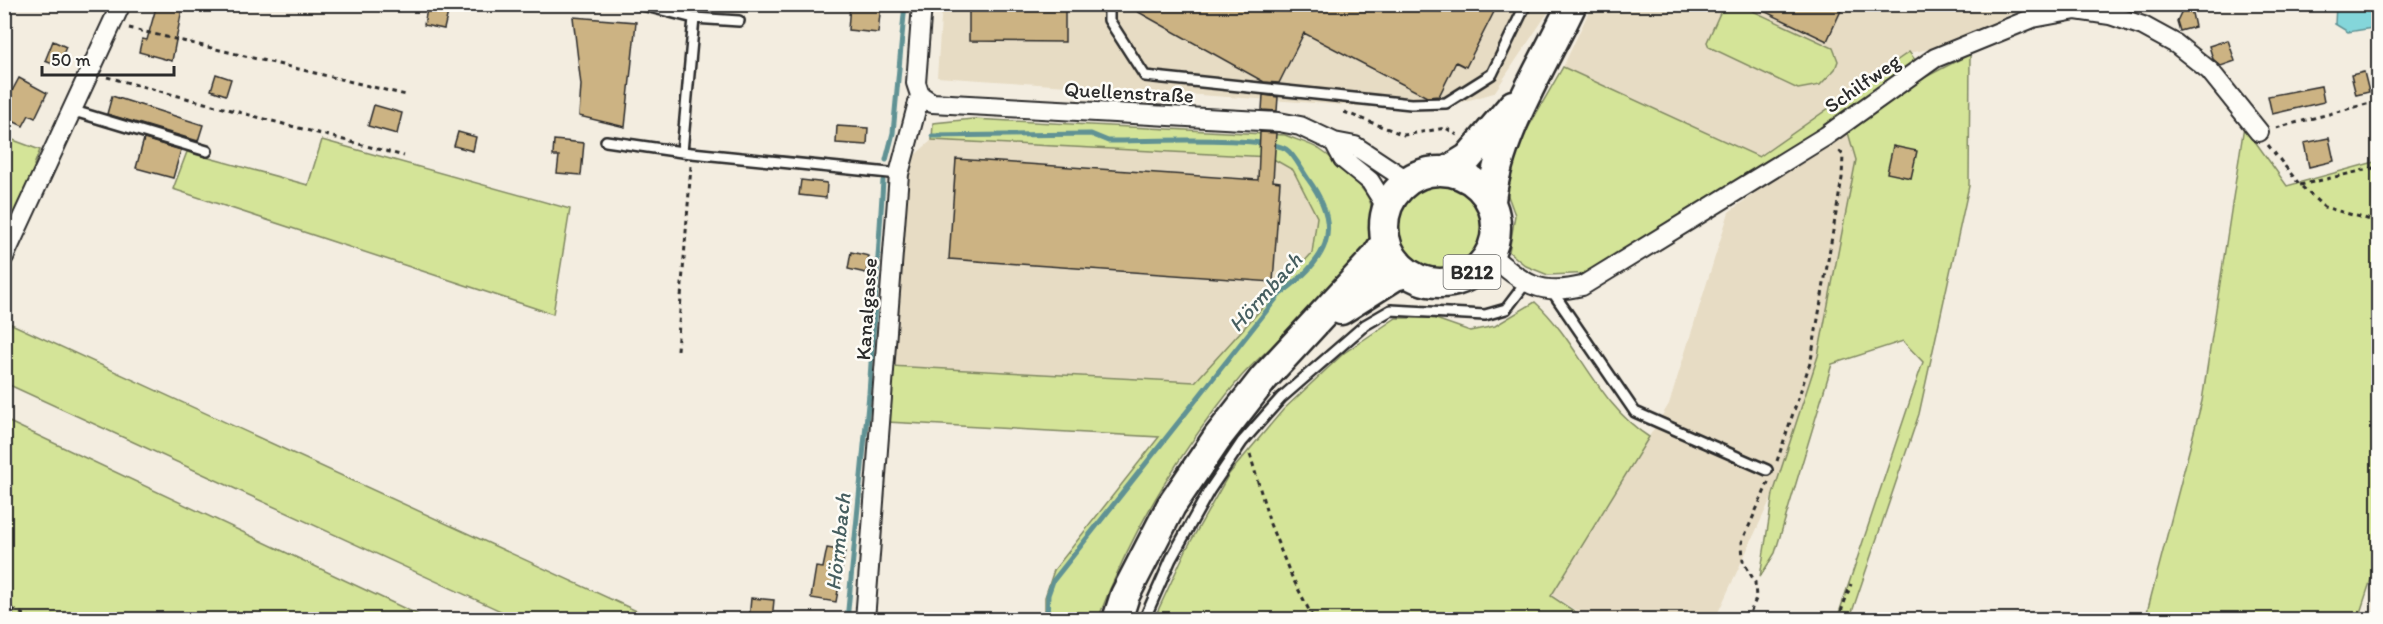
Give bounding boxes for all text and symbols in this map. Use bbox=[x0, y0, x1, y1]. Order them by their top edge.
scale bar bbox=[42, 39, 174, 77]
street label: Schilfweg bbox=[1819, 48, 1905, 118]
text: 50 m bbox=[51, 49, 91, 71]
street label: Quellenstraße bbox=[1063, 76, 1195, 108]
water label: Hörmbach bbox=[1222, 246, 1308, 337]
road number: B212 bbox=[1444, 255, 1500, 289]
street label: Kanalgasse bbox=[850, 257, 882, 361]
water label: Hörmbach bbox=[819, 491, 857, 592]

